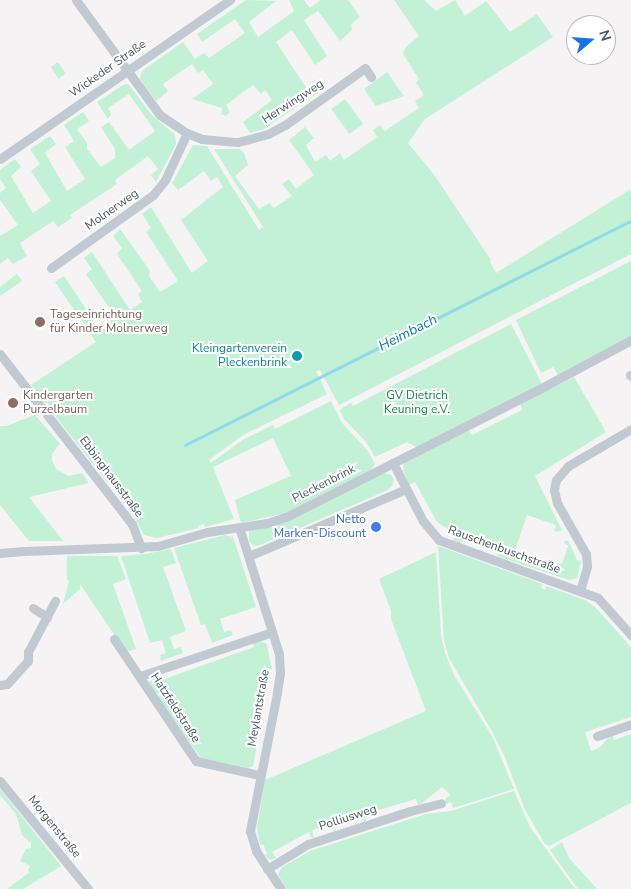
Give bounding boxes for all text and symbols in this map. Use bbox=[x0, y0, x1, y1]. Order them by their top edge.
north arrow bbox=[566, 15, 616, 65]
text: N bbox=[594, 28, 615, 43]
street label: Wickeder Straße bbox=[67, 37, 149, 101]
street label: Herwingweg bbox=[260, 77, 326, 127]
street label: Molnerweg bbox=[83, 186, 141, 234]
place label: Tageseinrichtung für Kinder Molnerweg bbox=[50, 308, 168, 336]
water label: Heimbach bbox=[376, 311, 440, 355]
marker: Tageseinrichtung für Kinder Molnerweg bbox=[34, 316, 46, 328]
place label: Kleingartenverein Pleckenbrink bbox=[192, 342, 287, 370]
marker: Kleingartenverein Pleckenbrink bbox=[291, 350, 303, 362]
place label: Kindergarten Purzelbaum bbox=[23, 389, 93, 417]
park label: GV Dietrich Keuning e.V. bbox=[384, 389, 450, 417]
marker: Kindergarten Purzelbaum bbox=[7, 397, 19, 409]
street label: Ebbinghausstraße bbox=[76, 434, 146, 520]
street label: Pleckenbrink bbox=[290, 462, 358, 506]
place label: Netto Marken-Discount bbox=[274, 513, 366, 541]
marker: Netto Marken-Discount bbox=[370, 521, 382, 533]
street label: Rauschenbuschstraße bbox=[446, 523, 562, 577]
street label: Meylantstraße bbox=[245, 668, 273, 748]
street label: Hatzfeldstraße bbox=[147, 670, 203, 746]
street label: Morgenstraße bbox=[25, 793, 83, 861]
street label: Polliusweg bbox=[317, 802, 379, 834]

